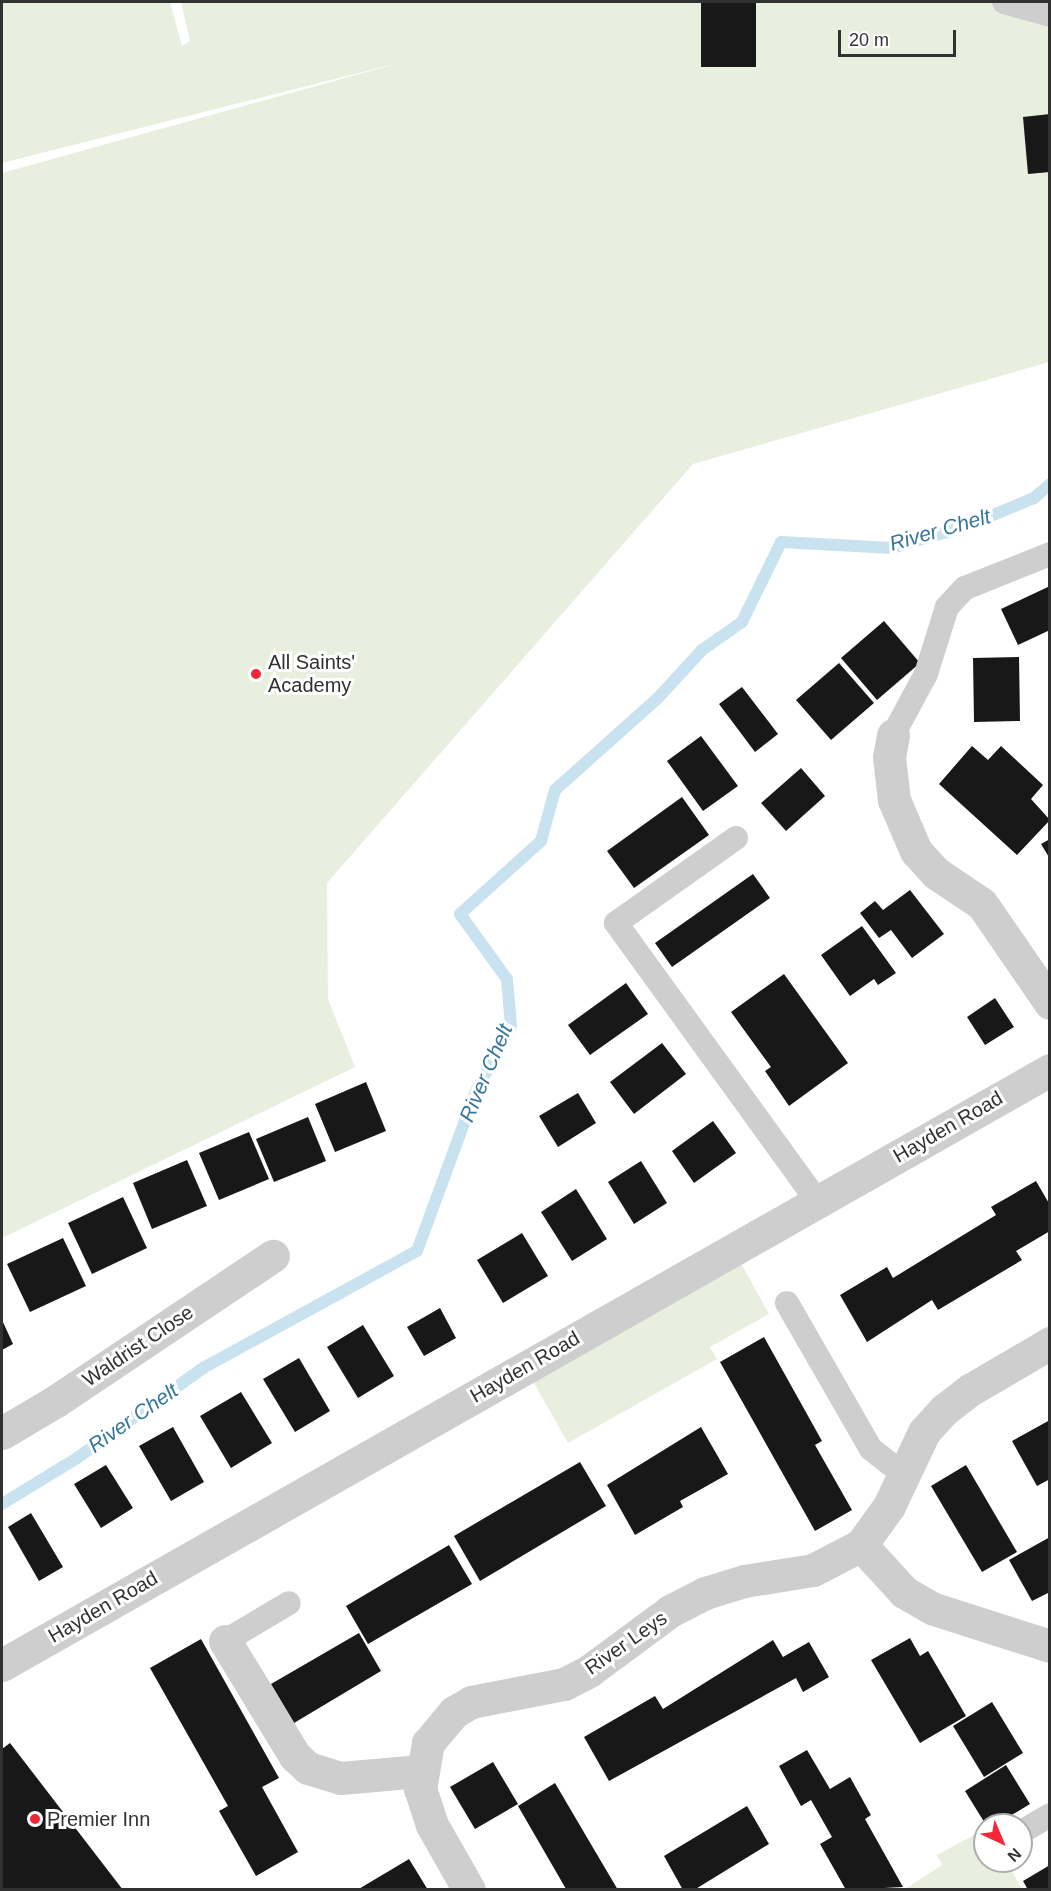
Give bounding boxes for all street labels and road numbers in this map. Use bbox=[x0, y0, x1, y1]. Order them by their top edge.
street label: Hayden Road bbox=[889, 1086, 1007, 1168]
street label: Waldrist Close bbox=[78, 1300, 198, 1392]
street label: Hayden Road bbox=[466, 1326, 584, 1408]
street label: Hayden Road bbox=[44, 1566, 162, 1648]
street label: River Leys bbox=[580, 1606, 672, 1680]

